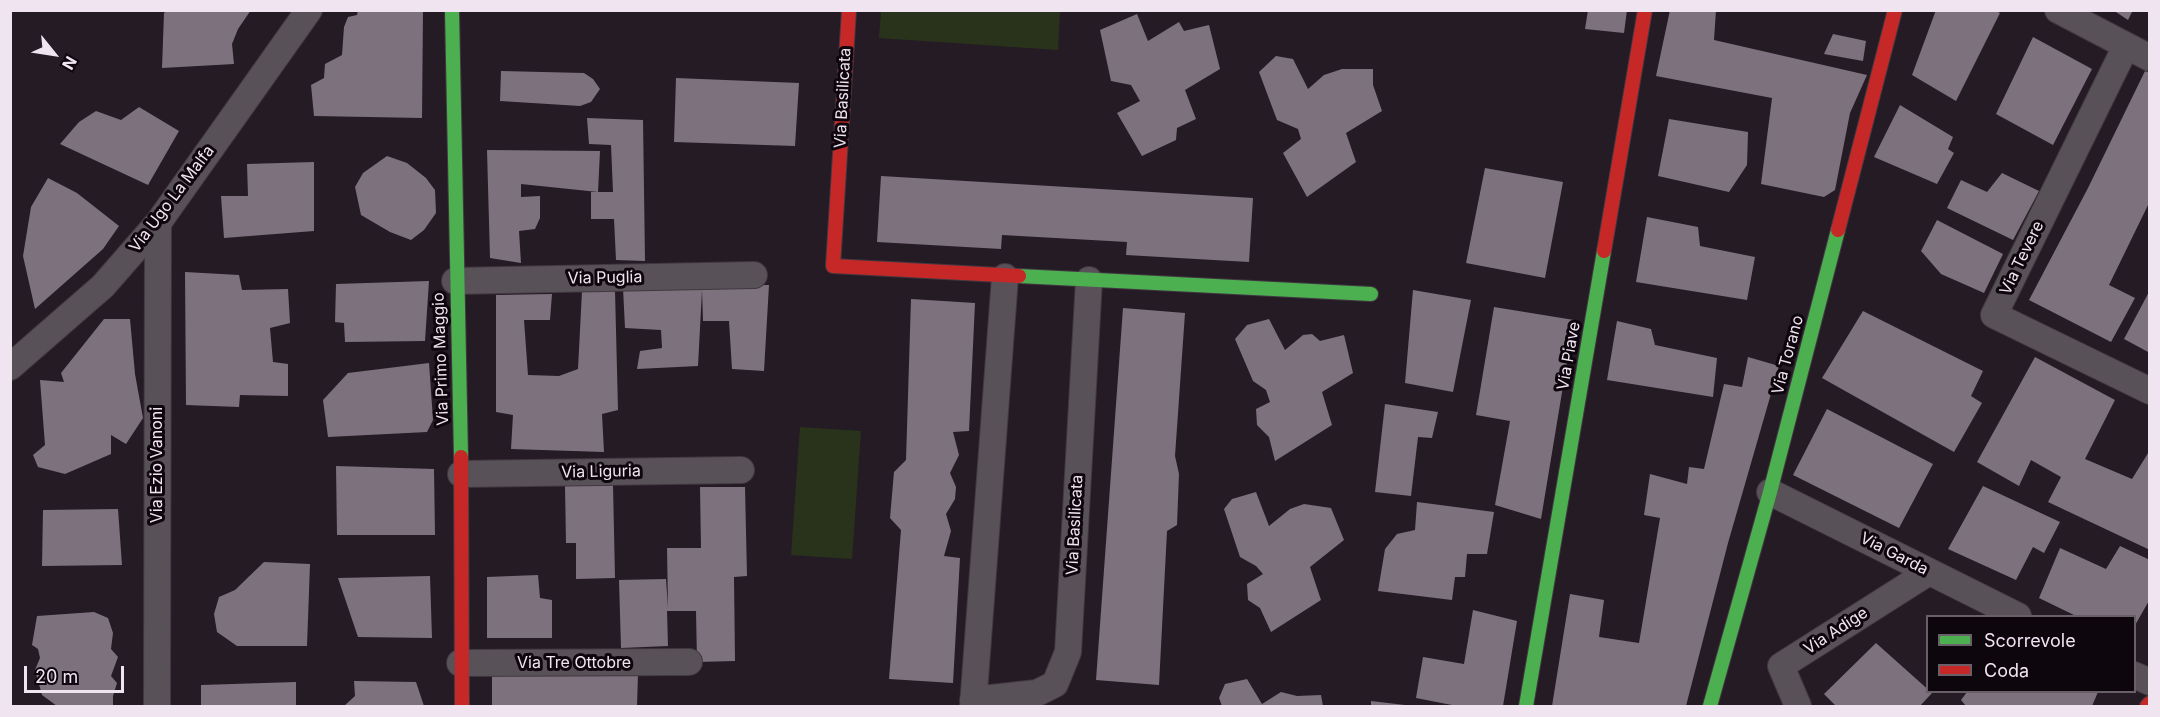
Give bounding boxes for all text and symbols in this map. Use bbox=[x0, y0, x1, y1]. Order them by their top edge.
north arrow bbox=[24, 24, 84, 84]
street label: Via Basilicata bbox=[831, 47, 855, 149]
text: N bbox=[58, 53, 81, 73]
street label: Via Ugo La Malfa bbox=[126, 142, 218, 256]
street label: Via Tevere bbox=[1996, 218, 2048, 298]
street label: Via Puglia bbox=[568, 268, 642, 288]
street label: Via Primo Maggio bbox=[429, 292, 453, 426]
street label: Via Torano bbox=[1768, 313, 1808, 397]
street label: Via Piave bbox=[1554, 320, 1584, 392]
street label: Via Ezio Vanoni bbox=[147, 407, 167, 523]
street label: Via Liguria bbox=[561, 462, 641, 482]
street label: Via Basilicata bbox=[1063, 474, 1087, 576]
street label: Via Garda bbox=[1857, 529, 1931, 579]
street label: Via Adige bbox=[1800, 603, 1872, 659]
legend bbox=[1926, 615, 2136, 693]
text: Scorrevole bbox=[1984, 630, 2076, 651]
street label: Via Tre Ottobre bbox=[517, 653, 631, 673]
scale bar bbox=[27, 654, 128, 692]
text: Coda bbox=[1984, 660, 2029, 681]
text: 20 m bbox=[35, 666, 78, 687]

